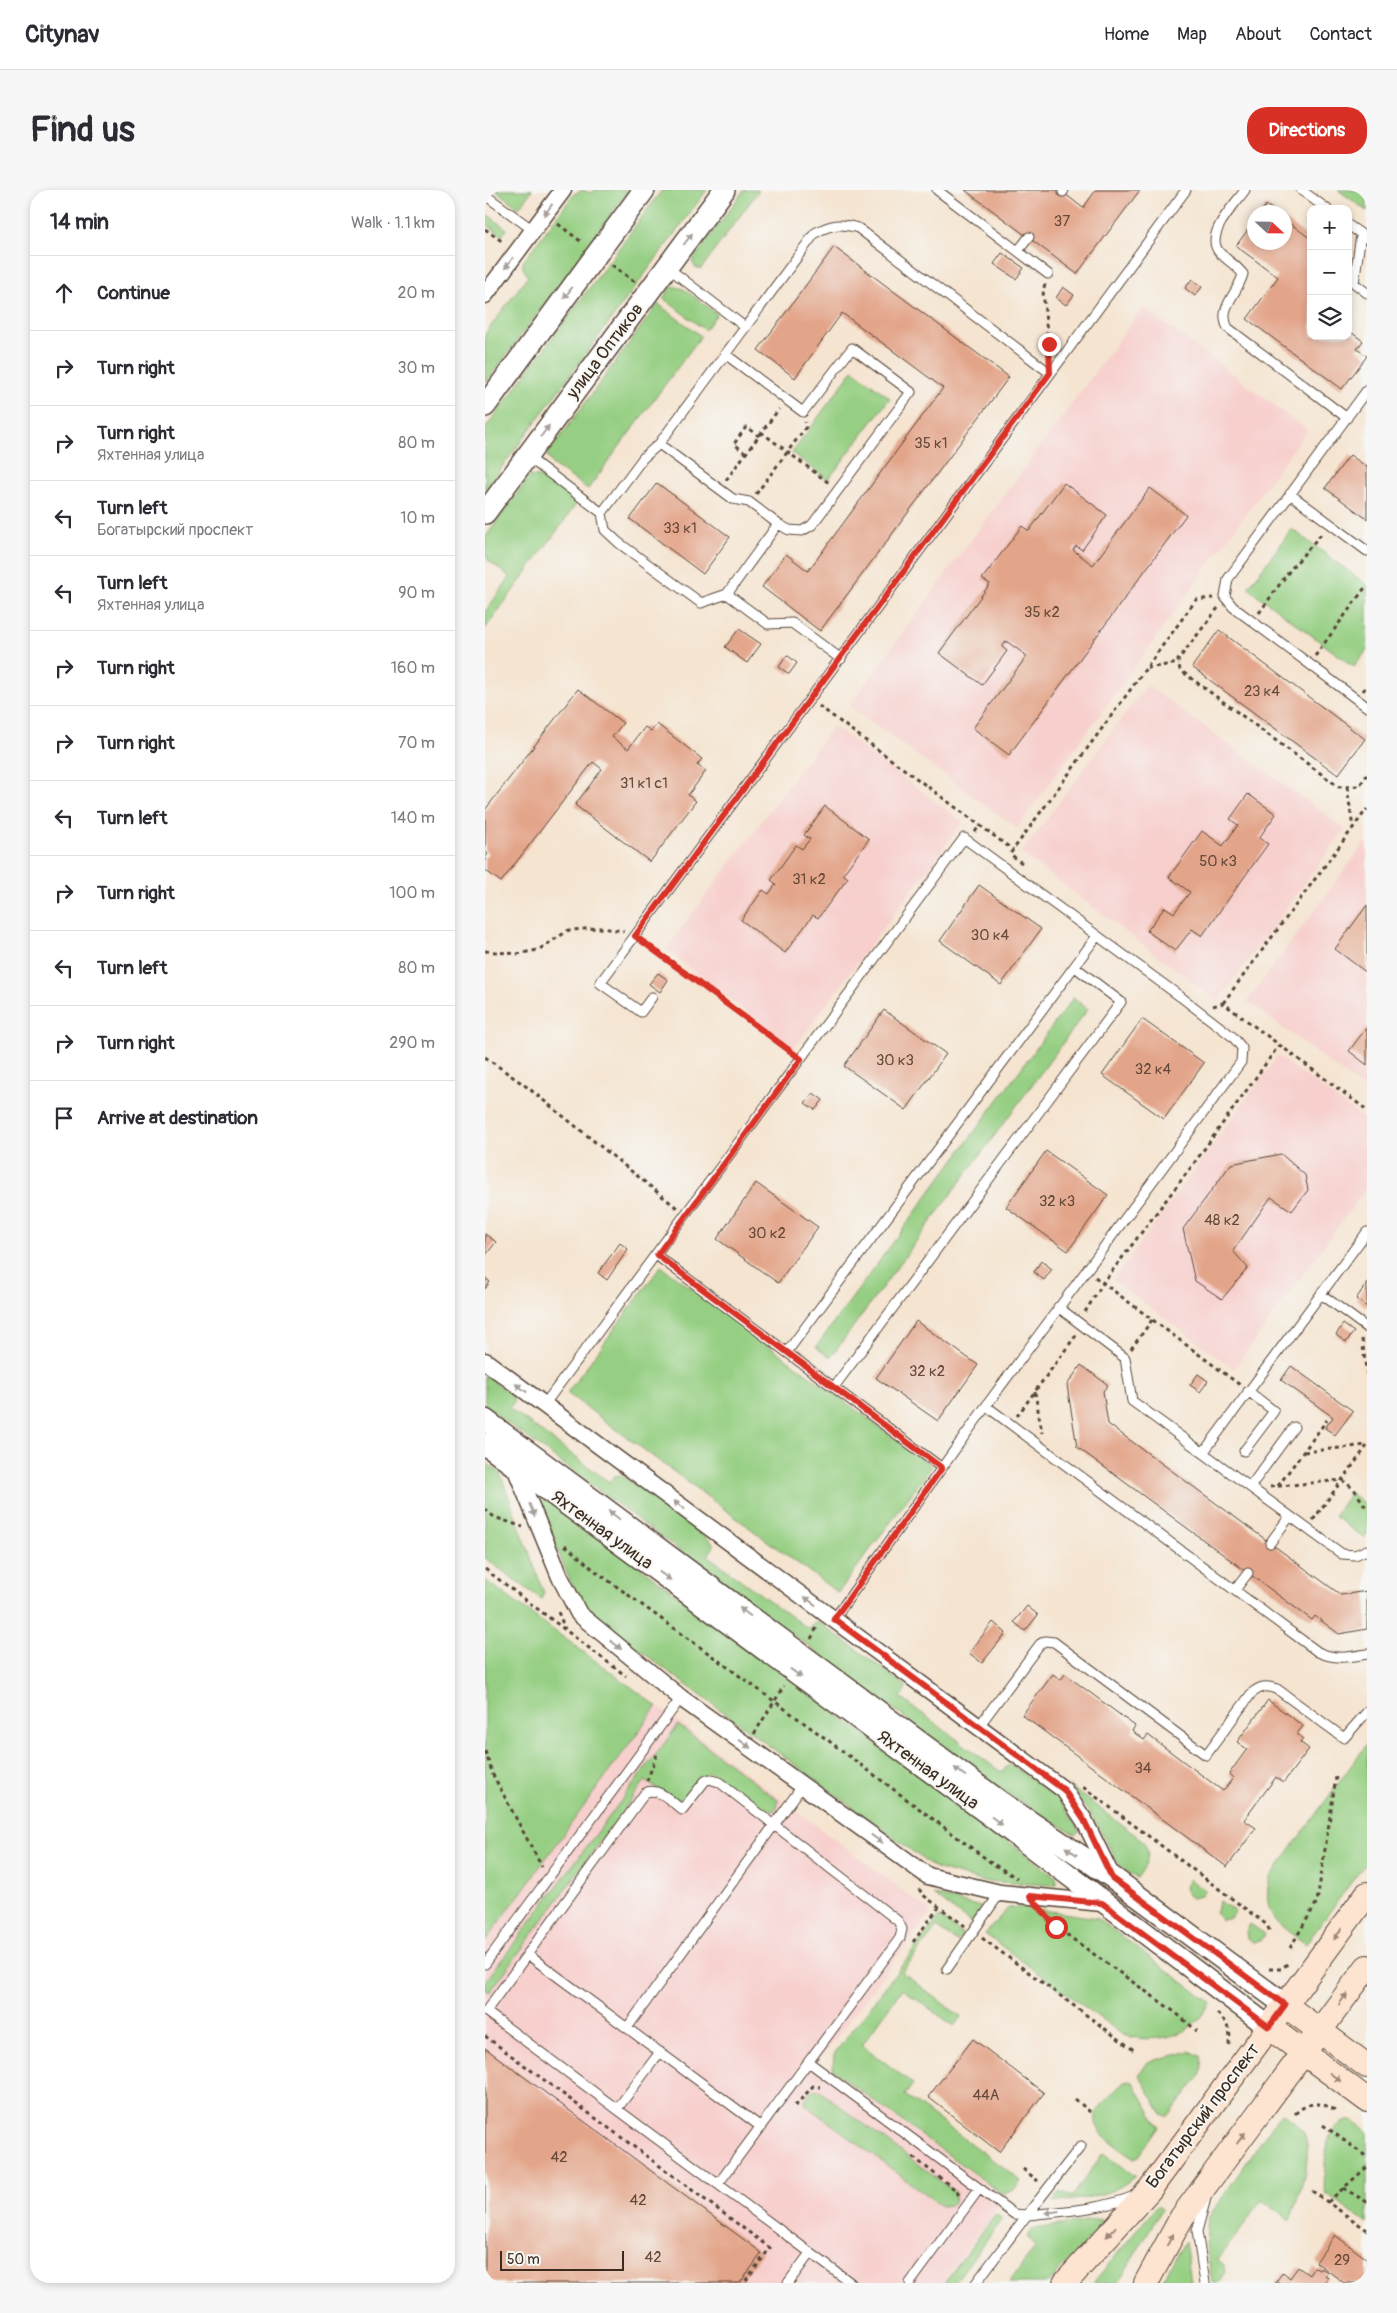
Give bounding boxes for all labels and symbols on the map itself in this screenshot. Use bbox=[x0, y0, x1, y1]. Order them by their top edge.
one-way arrow bbox=[543, 203, 553, 217]
north arrow bbox=[1247, 205, 1292, 250]
house number: 37 bbox=[1054, 212, 1070, 231]
one-way arrow bbox=[683, 232, 693, 246]
one-way arrow bbox=[504, 256, 514, 270]
one-way arrow bbox=[563, 286, 573, 300]
street label: улица Оптиков bbox=[561, 298, 649, 404]
route end bbox=[1038, 333, 1061, 356]
one-way arrow bbox=[540, 424, 550, 438]
house number: 35 к1 bbox=[914, 434, 948, 453]
house number: 33 к1 bbox=[663, 519, 697, 538]
house number: 35 к2 bbox=[1024, 603, 1060, 622]
house number: 23 к4 bbox=[1244, 682, 1280, 701]
house number: 31 к1 с1 bbox=[620, 774, 668, 793]
house number: 50 к3 bbox=[1199, 852, 1237, 871]
house number: 31 к2 bbox=[792, 870, 826, 889]
house number: 30 к4 bbox=[971, 926, 1009, 945]
house number: 30 к3 bbox=[876, 1051, 914, 1070]
house number: 32 к4 bbox=[1135, 1060, 1172, 1079]
house number: 32 к3 bbox=[1039, 1192, 1075, 1211]
house number: 48 к2 bbox=[1204, 1211, 1240, 1230]
house number: 30 к2 bbox=[748, 1224, 786, 1243]
house number: 32 к2 bbox=[909, 1362, 945, 1381]
one-way arrow bbox=[515, 1382, 528, 1393]
street label: Яхтенная улица bbox=[546, 1485, 658, 1575]
one-way arrow bbox=[672, 1500, 686, 1510]
one-way arrow bbox=[528, 1503, 536, 1518]
one-way arrow bbox=[608, 1510, 621, 1521]
one-way arrow bbox=[658, 1571, 671, 1582]
one-way arrow bbox=[804, 1596, 817, 1607]
one-way arrow bbox=[738, 1607, 752, 1617]
one-way arrow bbox=[610, 1640, 623, 1651]
one-way arrow bbox=[789, 1668, 803, 1678]
street label: Яхтенная улица bbox=[872, 1725, 984, 1815]
one-way arrow bbox=[739, 1738, 752, 1748]
house number: 34 bbox=[1134, 1759, 1152, 1778]
one-way arrow bbox=[954, 1766, 967, 1777]
one-way arrow bbox=[990, 1816, 1004, 1826]
one-way arrow bbox=[870, 1834, 884, 1844]
one-way arrow bbox=[1065, 1846, 1078, 1856]
route start bbox=[1045, 1916, 1068, 1939]
one-way arrow bbox=[1333, 1927, 1343, 1941]
one-way arrow bbox=[1338, 1992, 1348, 2006]
street label: Богатырский проспект bbox=[1141, 2039, 1265, 2193]
one-way arrow bbox=[1328, 2071, 1341, 2082]
house number: 44А bbox=[972, 2086, 1000, 2105]
one-way arrow bbox=[1236, 2131, 1246, 2145]
house number: 42 bbox=[550, 2148, 568, 2167]
house number: 42 bbox=[629, 2191, 647, 2210]
one-way arrow bbox=[1044, 2208, 1060, 2216]
one-way arrow bbox=[1105, 2226, 1117, 2238]
one-way arrow bbox=[1165, 2234, 1174, 2247]
scale bar bbox=[500, 2248, 624, 2271]
house number: 42 bbox=[644, 2248, 662, 2267]
house number: 29 bbox=[1334, 2251, 1350, 2270]

